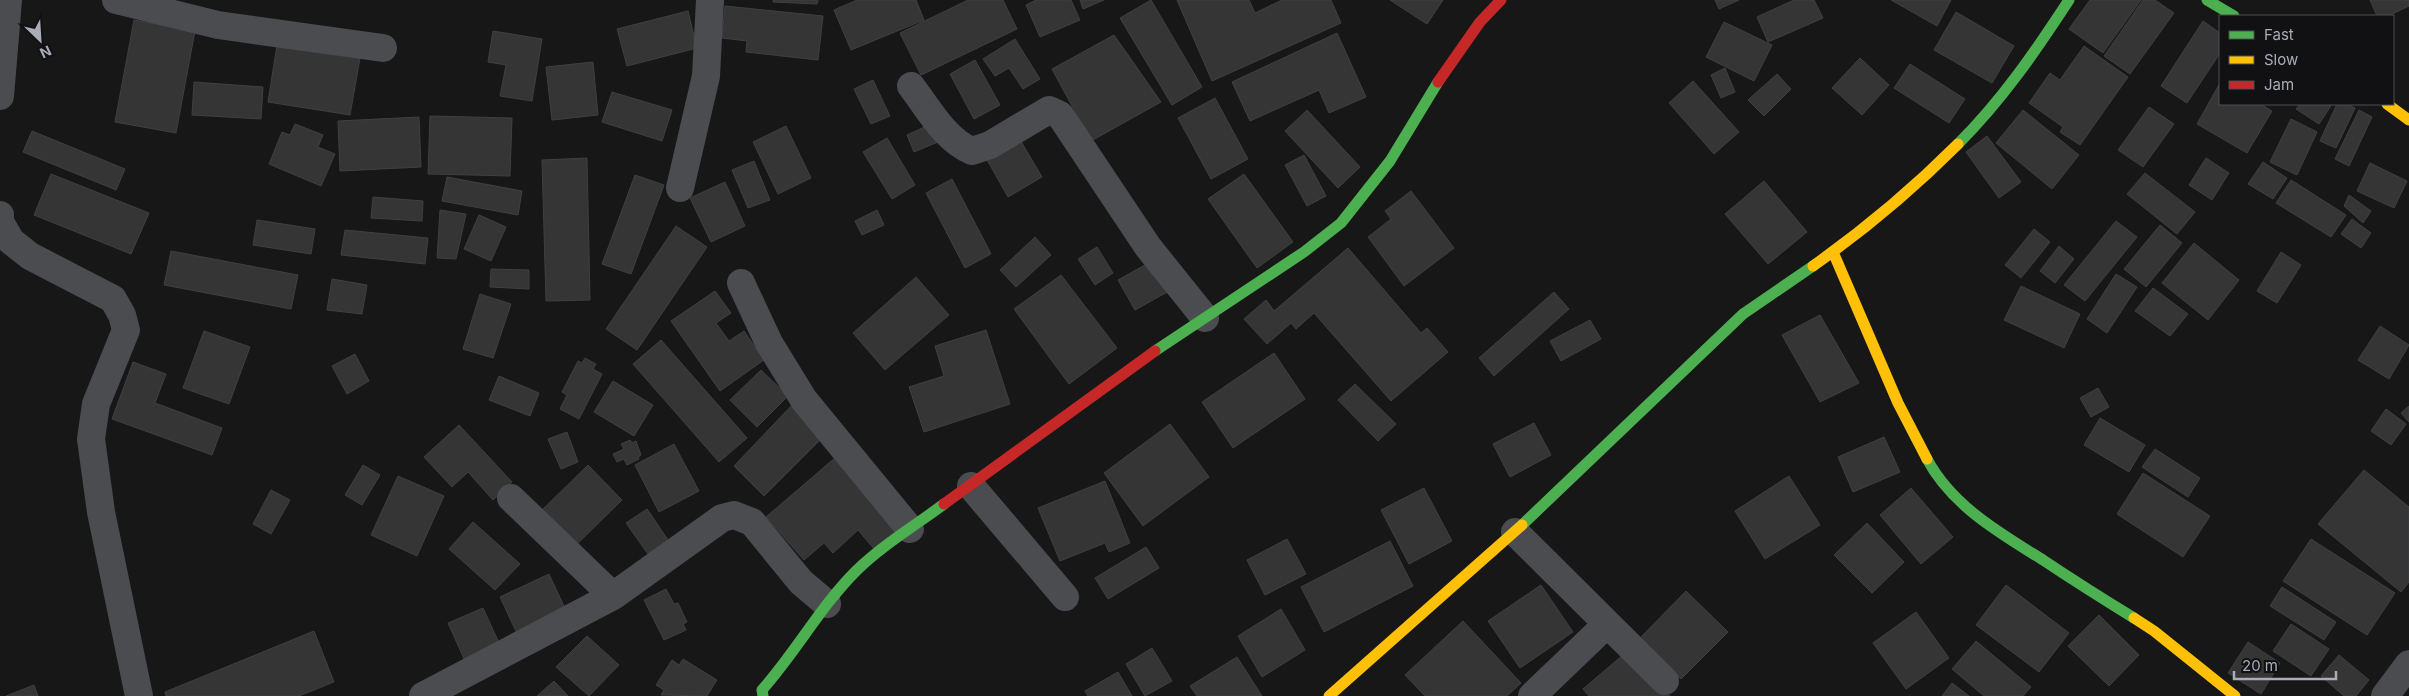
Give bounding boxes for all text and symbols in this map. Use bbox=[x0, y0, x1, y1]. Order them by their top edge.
north arrow bbox=[15, 15, 65, 65]
legend bbox=[2219, 15, 2394, 105]
text: Fast bbox=[2264, 25, 2294, 44]
text: N bbox=[37, 42, 54, 62]
text: Slow bbox=[2264, 50, 2298, 69]
text: Jam bbox=[2264, 75, 2294, 94]
scale bar bbox=[2234, 648, 2336, 680]
text: 20 m bbox=[2242, 656, 2278, 675]

